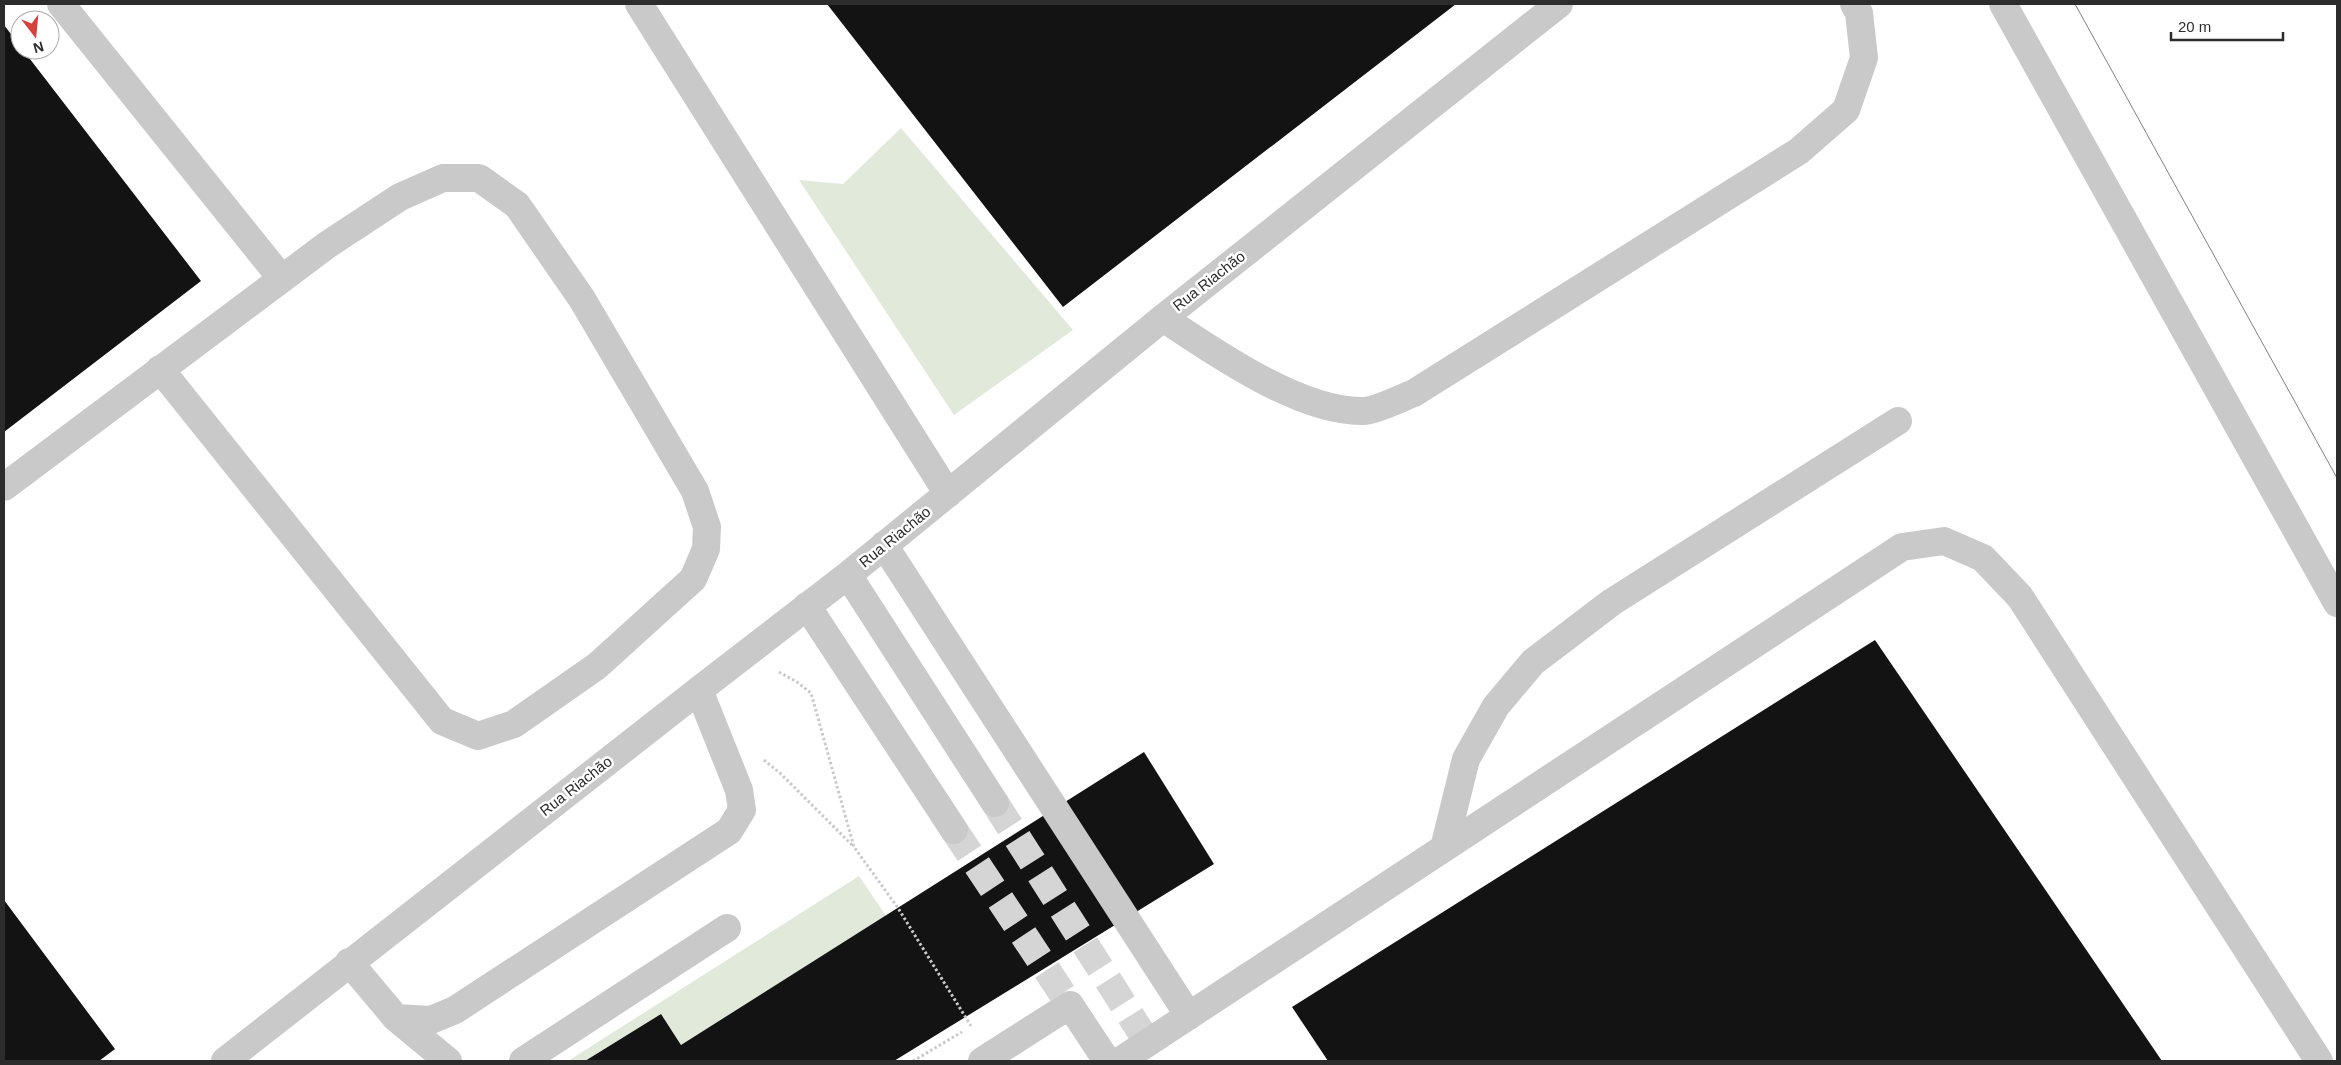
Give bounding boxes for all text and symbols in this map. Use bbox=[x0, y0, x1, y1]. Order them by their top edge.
north arrow bbox=[10, 10, 60, 60]
scale bar bbox=[2171, 10, 2284, 42]
text: 20 m bbox=[2178, 18, 2211, 35]
text: N bbox=[32, 38, 46, 57]
street label: Rua Riachão bbox=[1169, 247, 1248, 314]
street label: Rua Riachão bbox=[856, 503, 934, 571]
street label: Rua Riachão bbox=[536, 752, 615, 819]

